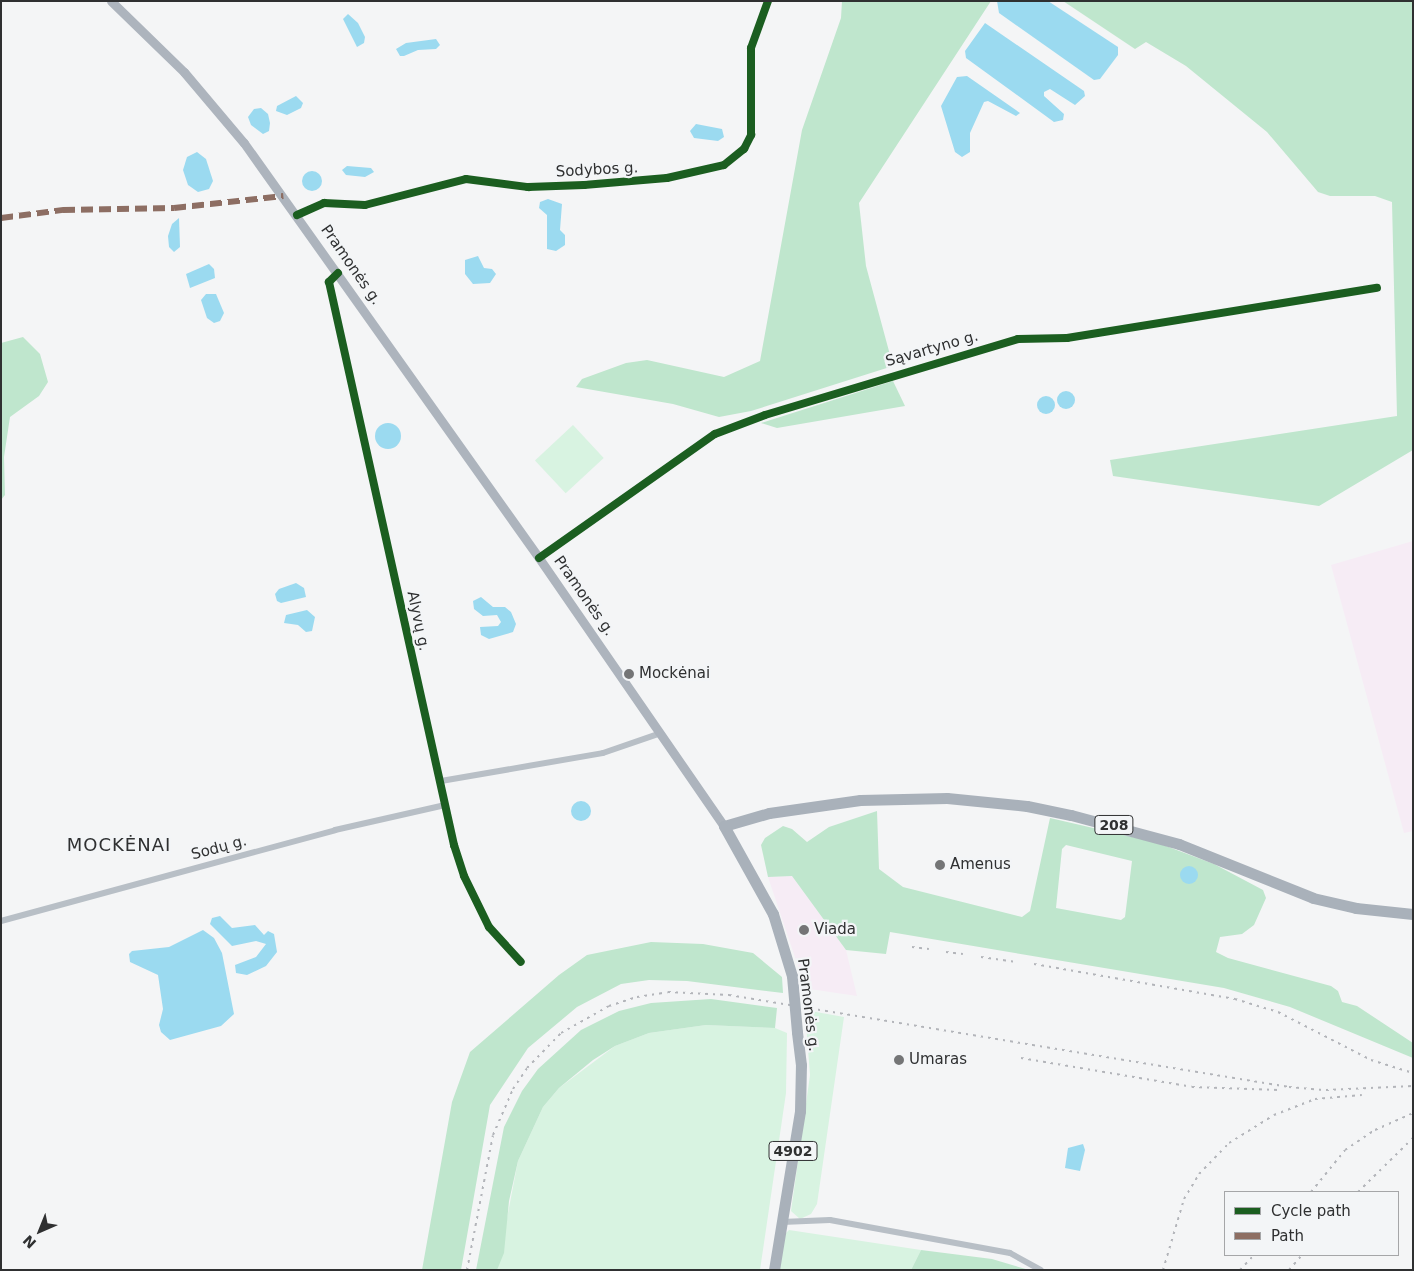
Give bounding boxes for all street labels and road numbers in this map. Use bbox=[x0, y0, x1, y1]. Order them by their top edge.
street label: Sodybos g. bbox=[555, 159, 639, 181]
street label: Pramonės g. bbox=[317, 222, 385, 308]
street label: Sąvartyno g. bbox=[884, 327, 980, 371]
street label: Pramonės g. bbox=[550, 553, 618, 639]
street label: Alyvų g. bbox=[403, 589, 433, 653]
road number: 208 bbox=[1094, 814, 1134, 836]
street label: Sodų g. bbox=[189, 832, 249, 864]
street label: Pramonės g. bbox=[793, 957, 823, 1053]
road number: 4902 bbox=[768, 1140, 818, 1162]

